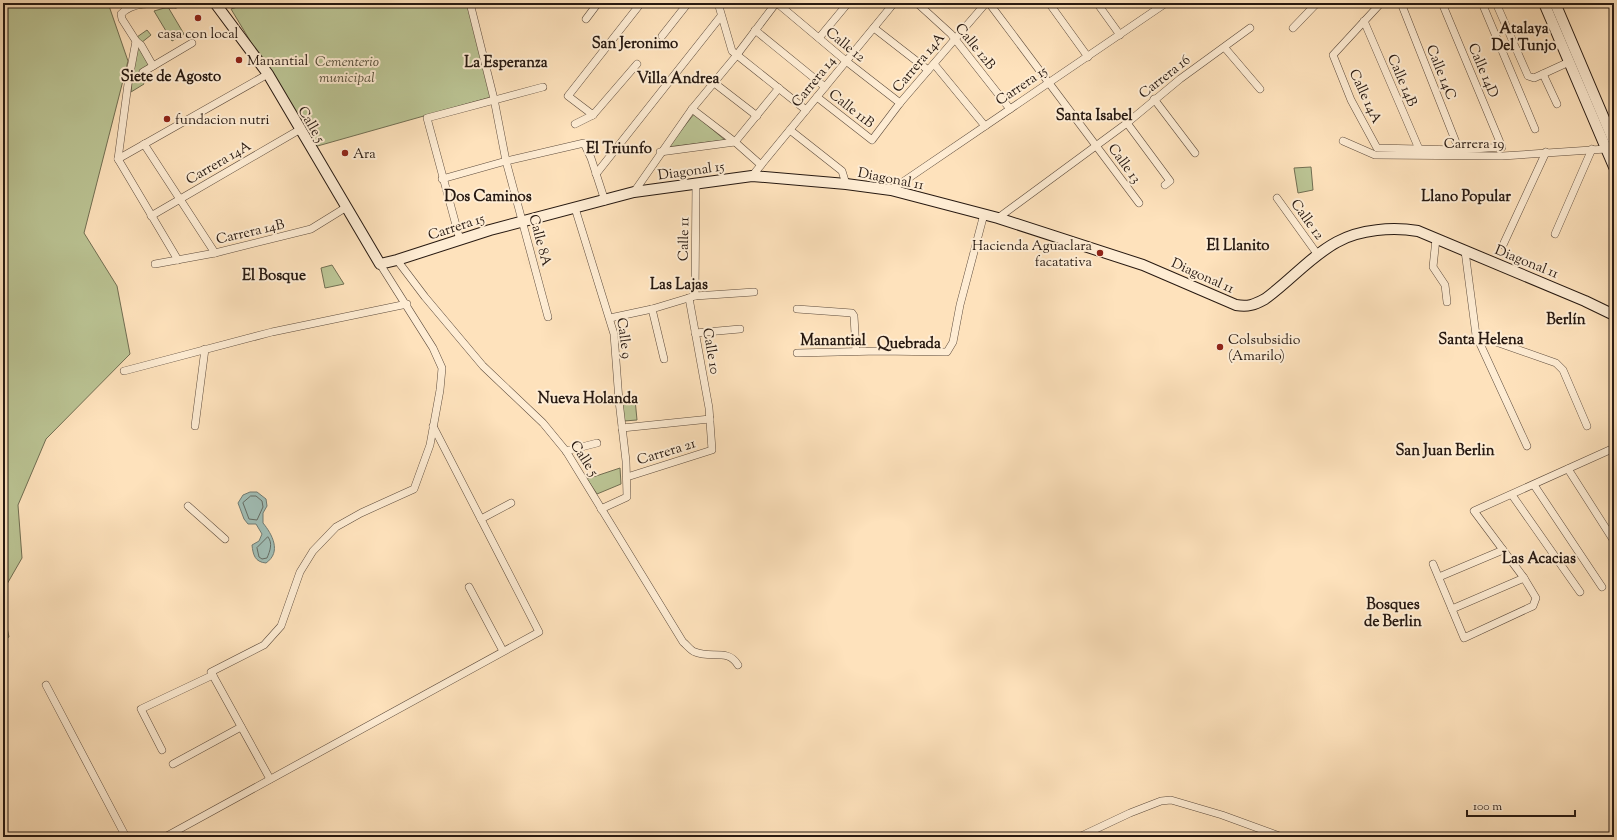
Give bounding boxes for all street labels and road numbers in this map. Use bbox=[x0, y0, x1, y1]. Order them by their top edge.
street label: Calle 12B bbox=[949, 20, 1000, 75]
street label: Calle 12 bbox=[821, 23, 869, 68]
street label: Carrera 14A bbox=[889, 29, 951, 97]
street label: Calle 14D bbox=[1462, 40, 1503, 101]
street label: Calle 14C bbox=[1420, 42, 1460, 103]
street label: Carrera 16 bbox=[1135, 51, 1195, 104]
street label: Calle 14B bbox=[1381, 51, 1421, 110]
street label: Carrera 14 bbox=[788, 52, 841, 112]
street label: Carrera 15 bbox=[992, 62, 1052, 111]
street label: Calle 14A bbox=[1343, 66, 1386, 128]
street label: Calle 11B bbox=[824, 85, 878, 134]
street label: Calle 5 bbox=[292, 103, 329, 147]
street label: Carrera 19 bbox=[1444, 135, 1504, 155]
street label: Carrera 14A bbox=[183, 137, 256, 190]
street label: Calle 13 bbox=[1102, 140, 1145, 189]
street label: Diagonal 15 bbox=[657, 157, 726, 187]
street label: Diagonal 11 bbox=[856, 164, 926, 196]
street label: Calle 12 bbox=[1285, 196, 1328, 245]
street label: Carrera 15 bbox=[426, 209, 488, 246]
street label: Calle 8A bbox=[523, 212, 556, 269]
street label: Carrera 14B bbox=[214, 215, 287, 251]
street label: Calle 11 bbox=[675, 217, 695, 261]
street label: Diagonal 11 bbox=[1491, 241, 1561, 285]
street label: Diagonal 11 bbox=[1168, 254, 1237, 300]
street label: Calle 9 bbox=[610, 316, 636, 360]
street label: Calle 10 bbox=[696, 327, 724, 376]
street label: Carrera 21 bbox=[635, 434, 699, 471]
street label: Calle 5 bbox=[564, 437, 603, 481]

